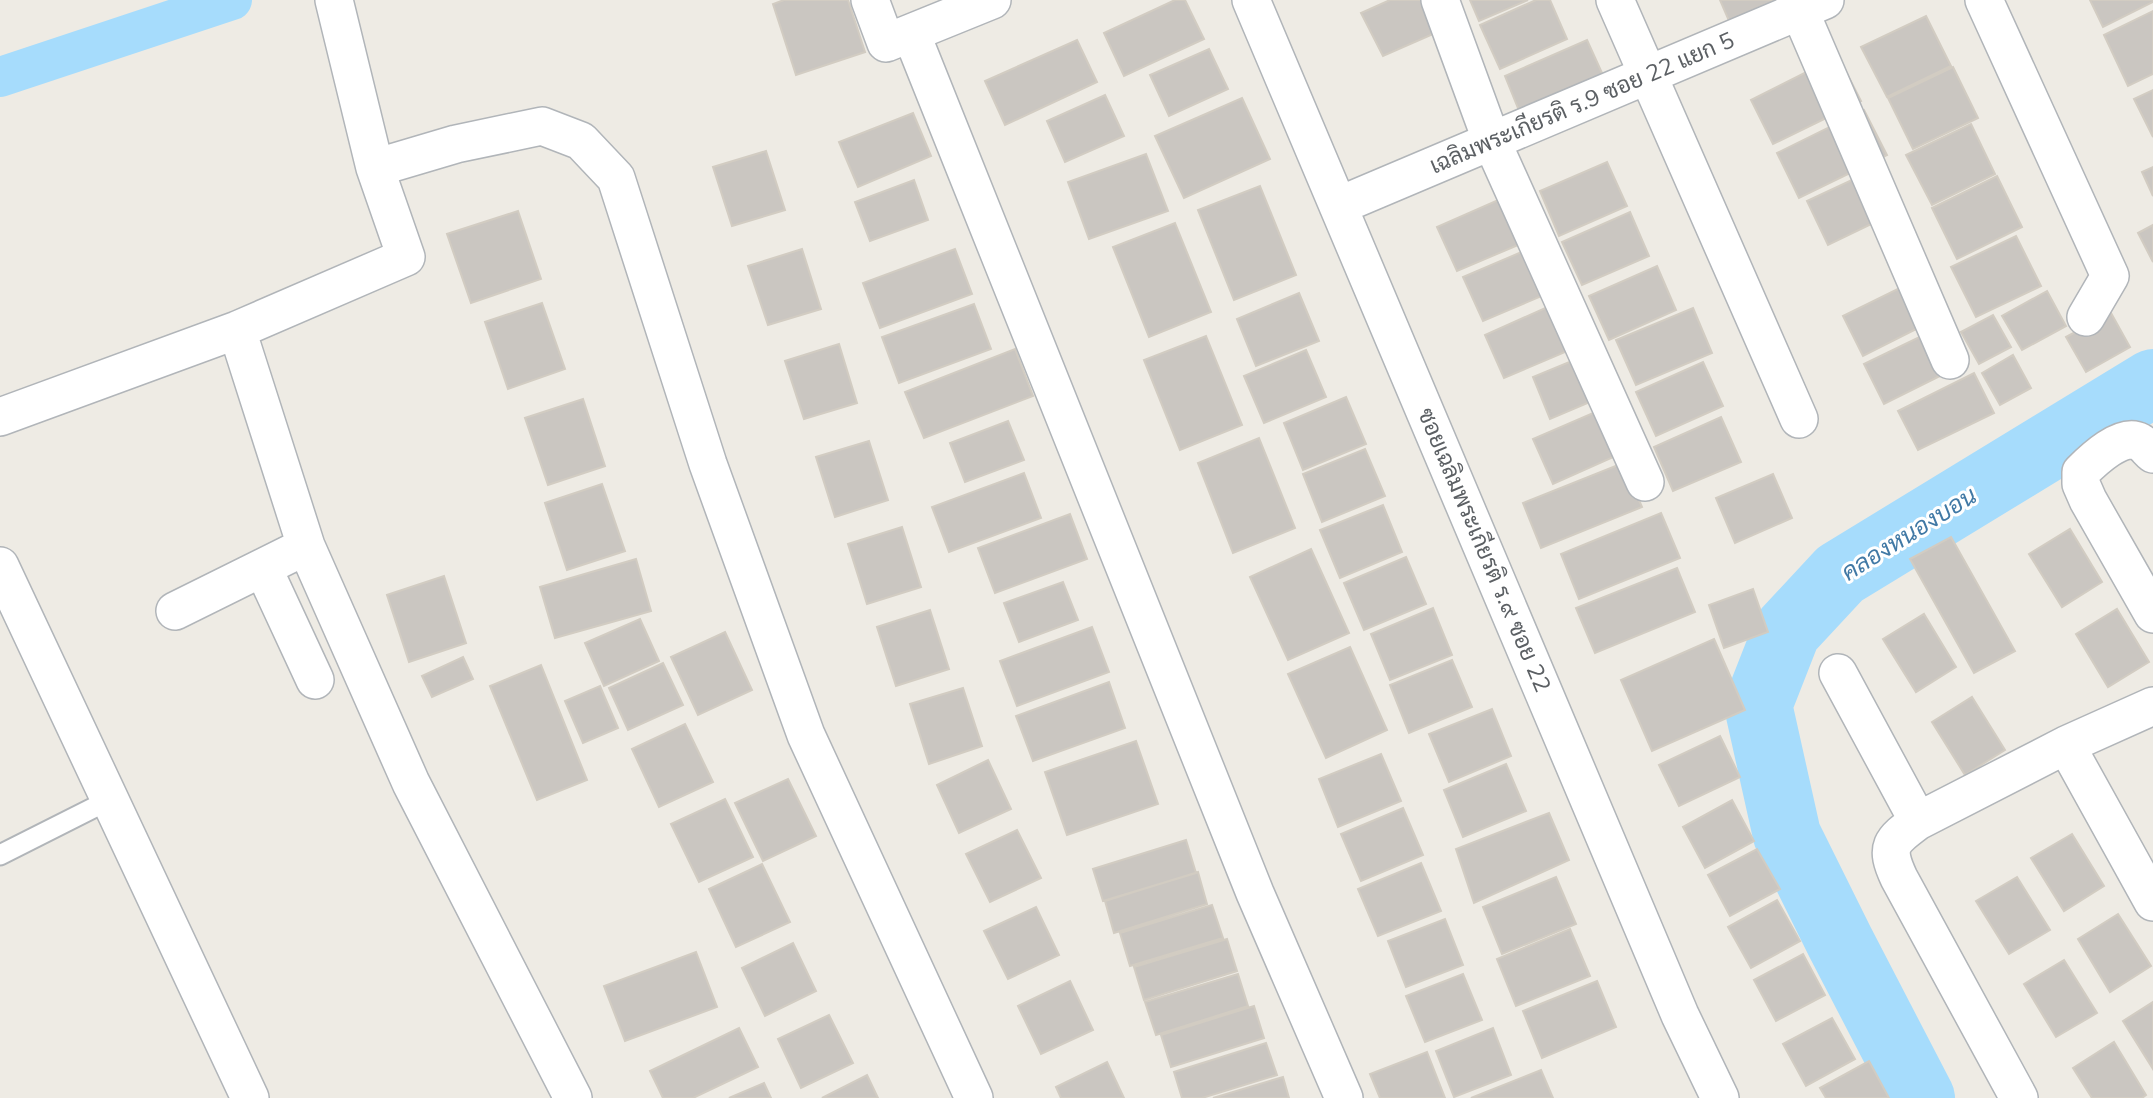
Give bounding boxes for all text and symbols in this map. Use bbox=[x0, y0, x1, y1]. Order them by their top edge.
street label: เฉลิมพระเกียรติ ร.9 ซอย 22 แยก 5 bbox=[1425, 25, 1739, 181]
street label: ซอยเฉลิมพระเกียรติ ร.๙ ซอย 22 bbox=[1410, 403, 1558, 697]
water label: คลองหนองบอน bbox=[1835, 480, 1983, 588]

